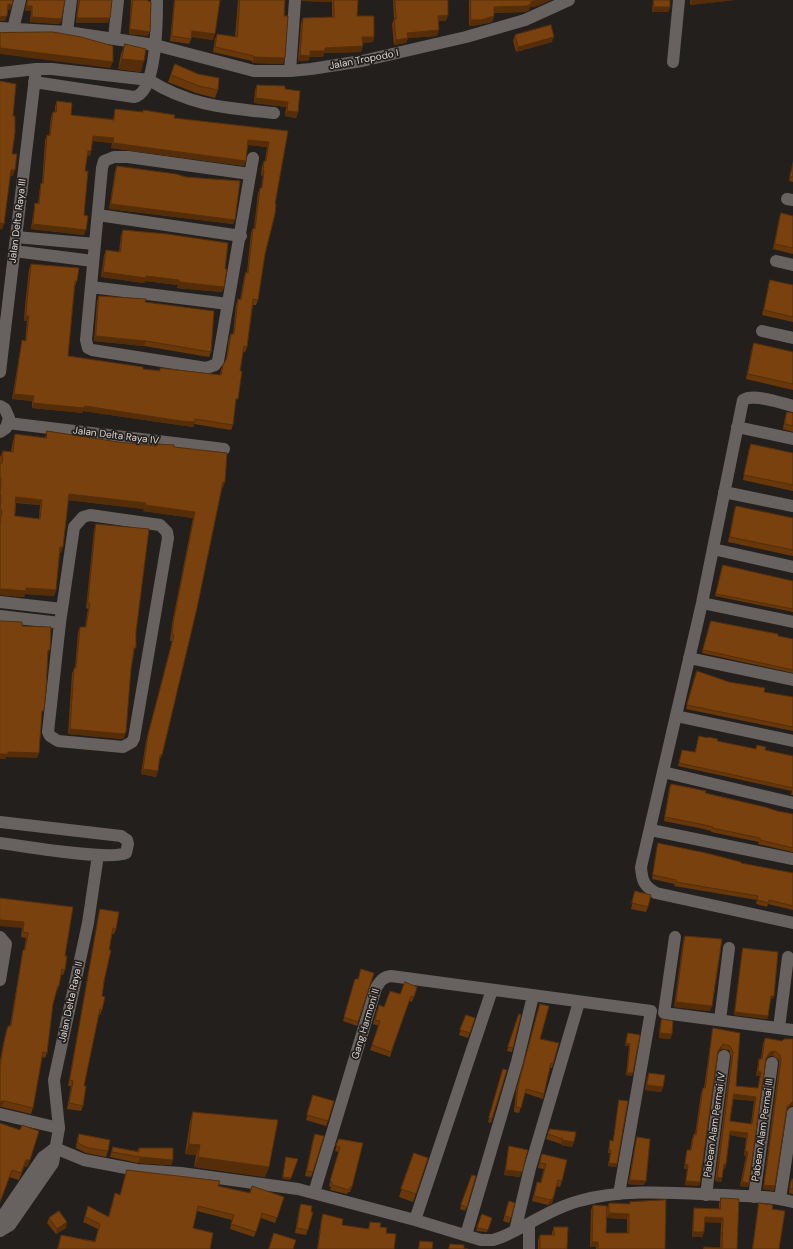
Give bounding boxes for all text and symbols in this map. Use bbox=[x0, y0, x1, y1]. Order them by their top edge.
street label: Jalan Tropodo I bbox=[328, 47, 400, 73]
street label: Jalan Delta Raya III bbox=[7, 178, 29, 264]
street label: Jalan Delta Raya IV bbox=[72, 425, 160, 447]
street label: Jalan Delta Raya II bbox=[57, 960, 85, 1044]
street label: Gang Harmoni II bbox=[350, 987, 382, 1061]
street label: Pabean Alam Permai IV bbox=[702, 1072, 728, 1178]
street label: Pabean Alam Permai III bbox=[750, 1078, 776, 1182]

